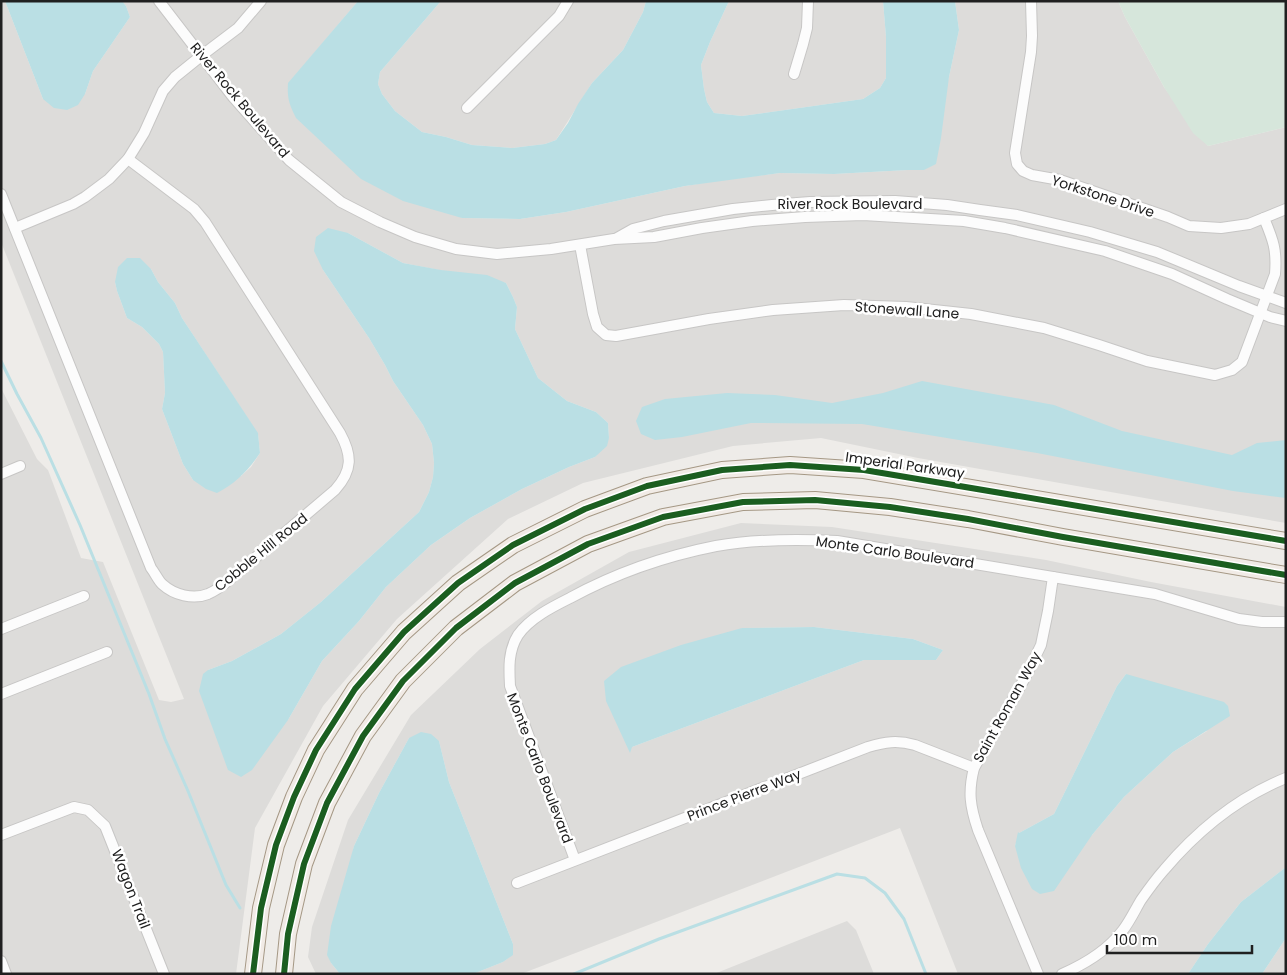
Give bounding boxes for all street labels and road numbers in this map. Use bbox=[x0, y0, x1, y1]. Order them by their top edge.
street label: River Rock Boulevard bbox=[186, 38, 294, 162]
street label: Yorkstone Drive bbox=[1049, 170, 1157, 222]
street label: River Rock Boulevard bbox=[778, 194, 923, 214]
street label: Stonewall Lane bbox=[854, 296, 960, 324]
street label: Imperial Parkway bbox=[844, 447, 966, 483]
street label: Cobble Hill Road bbox=[210, 508, 312, 596]
street label: Monte Carlo Boulevard bbox=[815, 531, 975, 573]
street label: Saint Roman Way bbox=[968, 648, 1046, 766]
street label: Monte Carlo Boulevard bbox=[502, 690, 578, 846]
street label: Prince Pierre Way bbox=[684, 764, 804, 826]
street label: Wagon Trail bbox=[107, 846, 155, 932]

